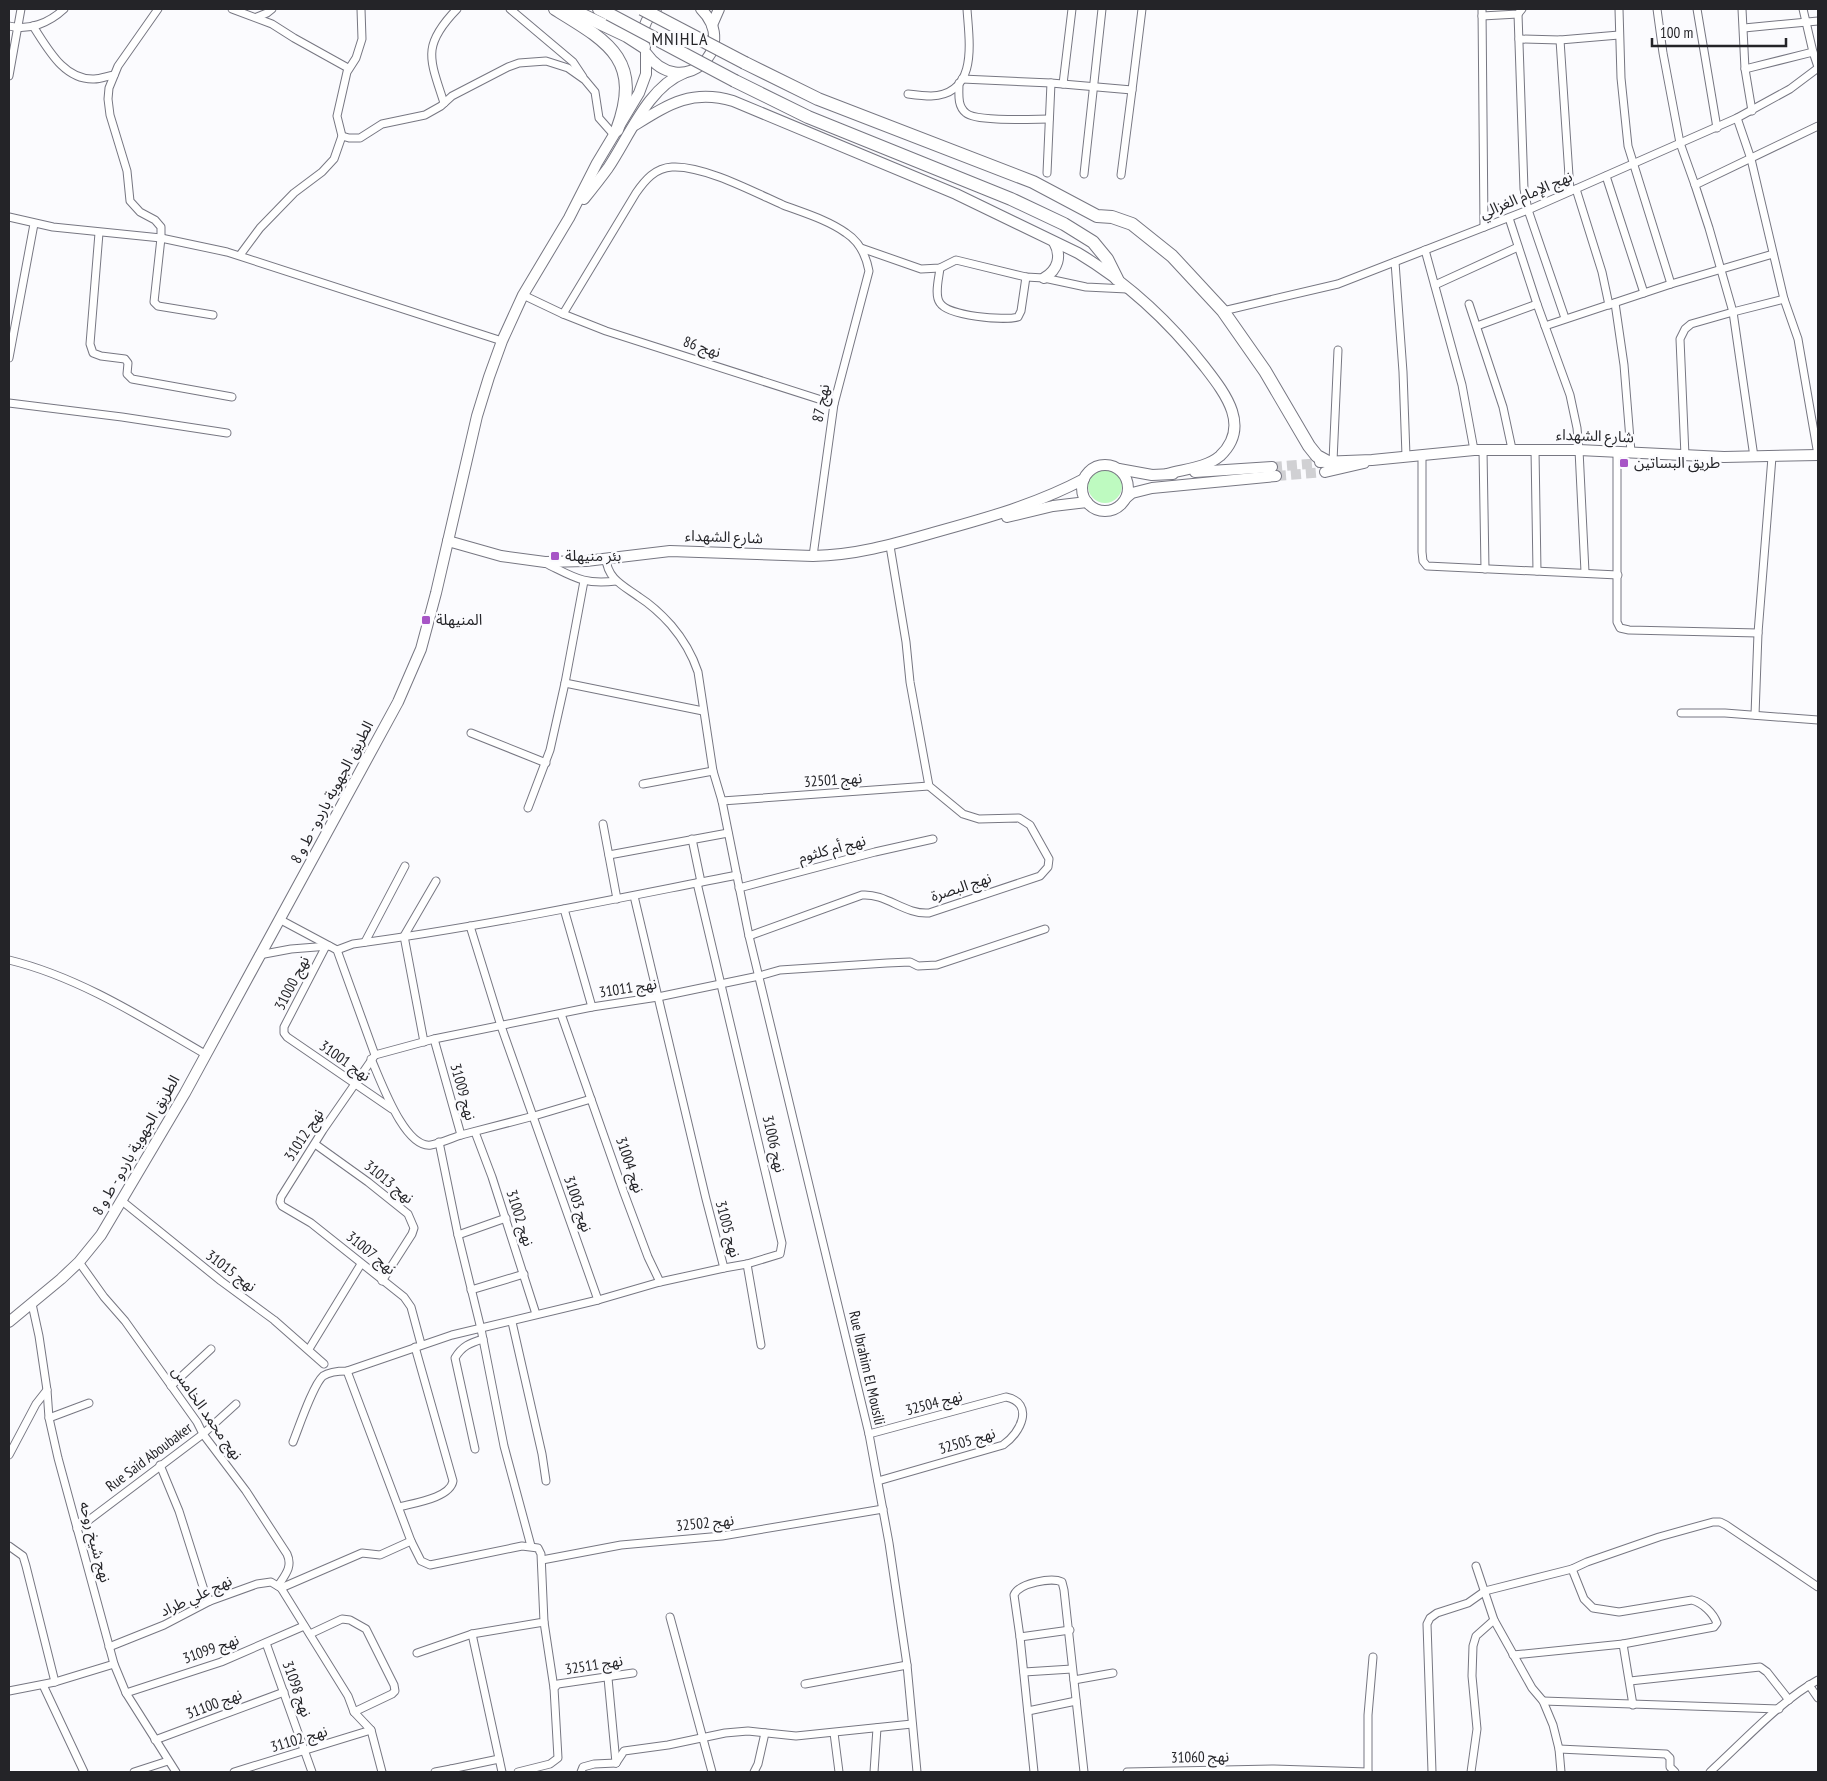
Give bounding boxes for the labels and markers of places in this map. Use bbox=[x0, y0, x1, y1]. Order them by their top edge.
place label: طريق البساتين bbox=[1634, 453, 1720, 473]
marker: طريق البساتين bbox=[1618, 457, 1630, 469]
place label: بئر منيهلة bbox=[565, 546, 621, 565]
marker: بئر منيهلة bbox=[549, 550, 561, 562]
place label: المنيهلة bbox=[436, 610, 482, 629]
marker: المنيهلة bbox=[420, 614, 432, 626]

